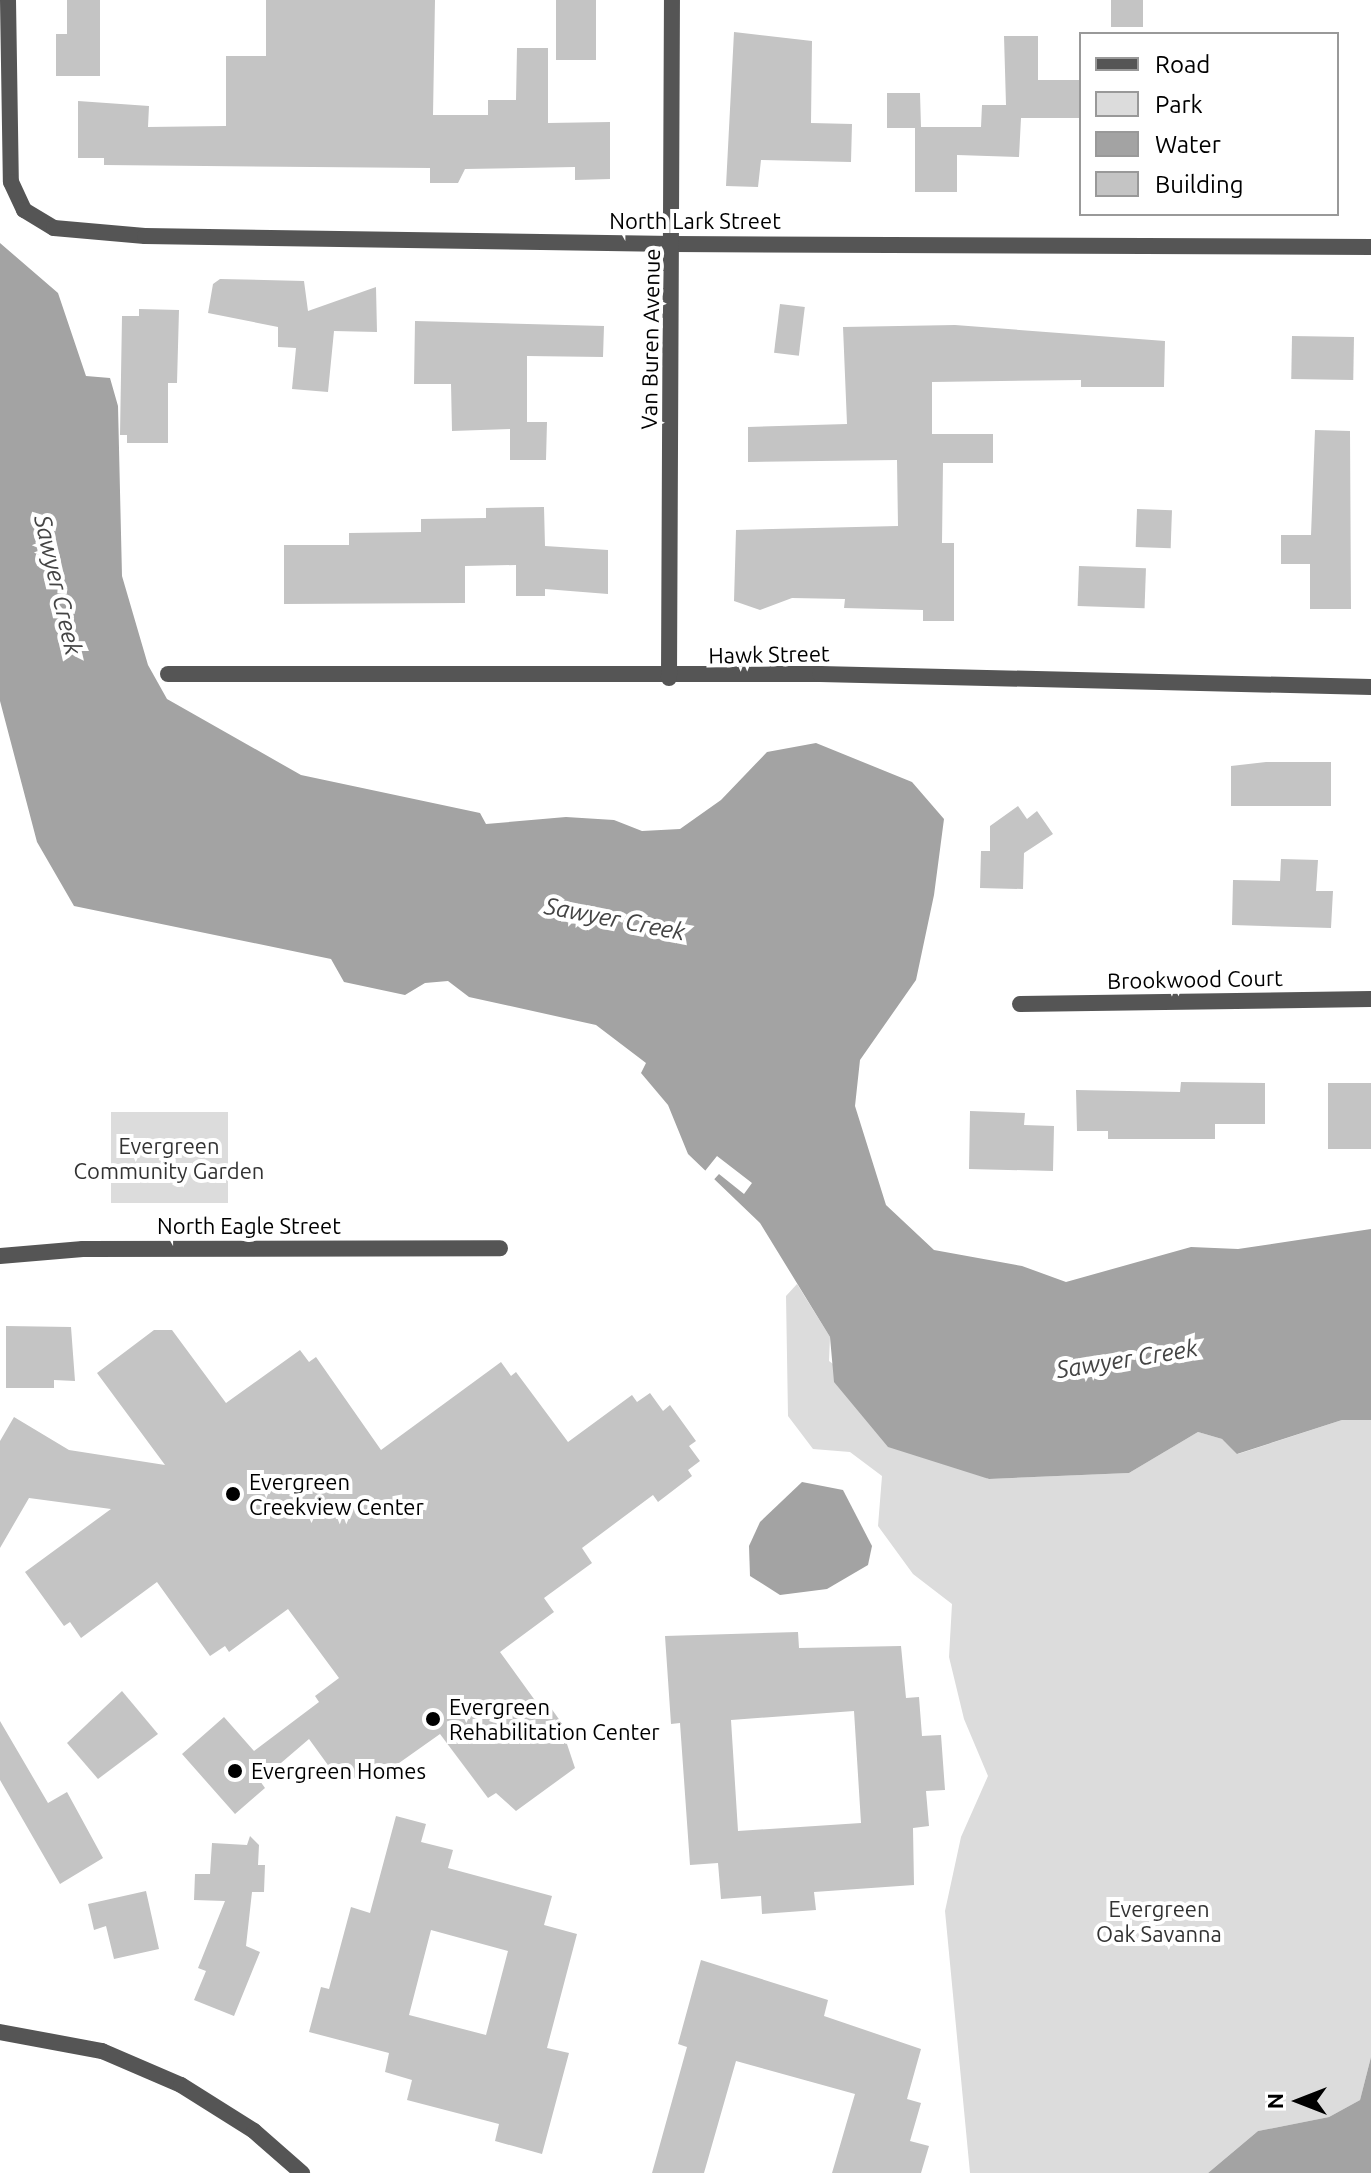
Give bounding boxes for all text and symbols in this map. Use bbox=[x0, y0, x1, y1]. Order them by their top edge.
legend bbox=[1079, 32, 1339, 216]
text: Road bbox=[1155, 51, 1210, 78]
text: Park bbox=[1155, 91, 1203, 118]
text: Water bbox=[1155, 131, 1221, 158]
text: Building bbox=[1155, 171, 1243, 198]
street label: North Lark Street bbox=[609, 208, 781, 234]
street label: Van Buren Avenue bbox=[635, 248, 665, 430]
water label: Sawyer Creek bbox=[28, 512, 88, 658]
street label: Hawk Street bbox=[708, 640, 830, 668]
water label: Sawyer Creek bbox=[542, 891, 688, 947]
street label: Brookwood Court bbox=[1107, 964, 1283, 994]
park label: Evergreen Community Garden bbox=[74, 1132, 264, 1184]
street label: North Eagle Street bbox=[157, 1213, 341, 1239]
water label: Sawyer Creek bbox=[1054, 1334, 1200, 1384]
place label: Evergreen Creekview Center bbox=[249, 1468, 424, 1520]
marker: Evergreen Creekview Center bbox=[224, 1485, 242, 1503]
place label: Evergreen Rehabilitation Center bbox=[449, 1693, 660, 1744]
marker: Evergreen Rehabilitation Center bbox=[424, 1710, 442, 1728]
place label: Evergreen Homes bbox=[251, 1758, 426, 1784]
marker: Evergreen Homes bbox=[226, 1762, 244, 1780]
park label: Evergreen Oak Savanna bbox=[1096, 1895, 1222, 1946]
north arrow bbox=[1259, 2061, 1339, 2141]
text: N bbox=[1262, 2093, 1287, 2109]

